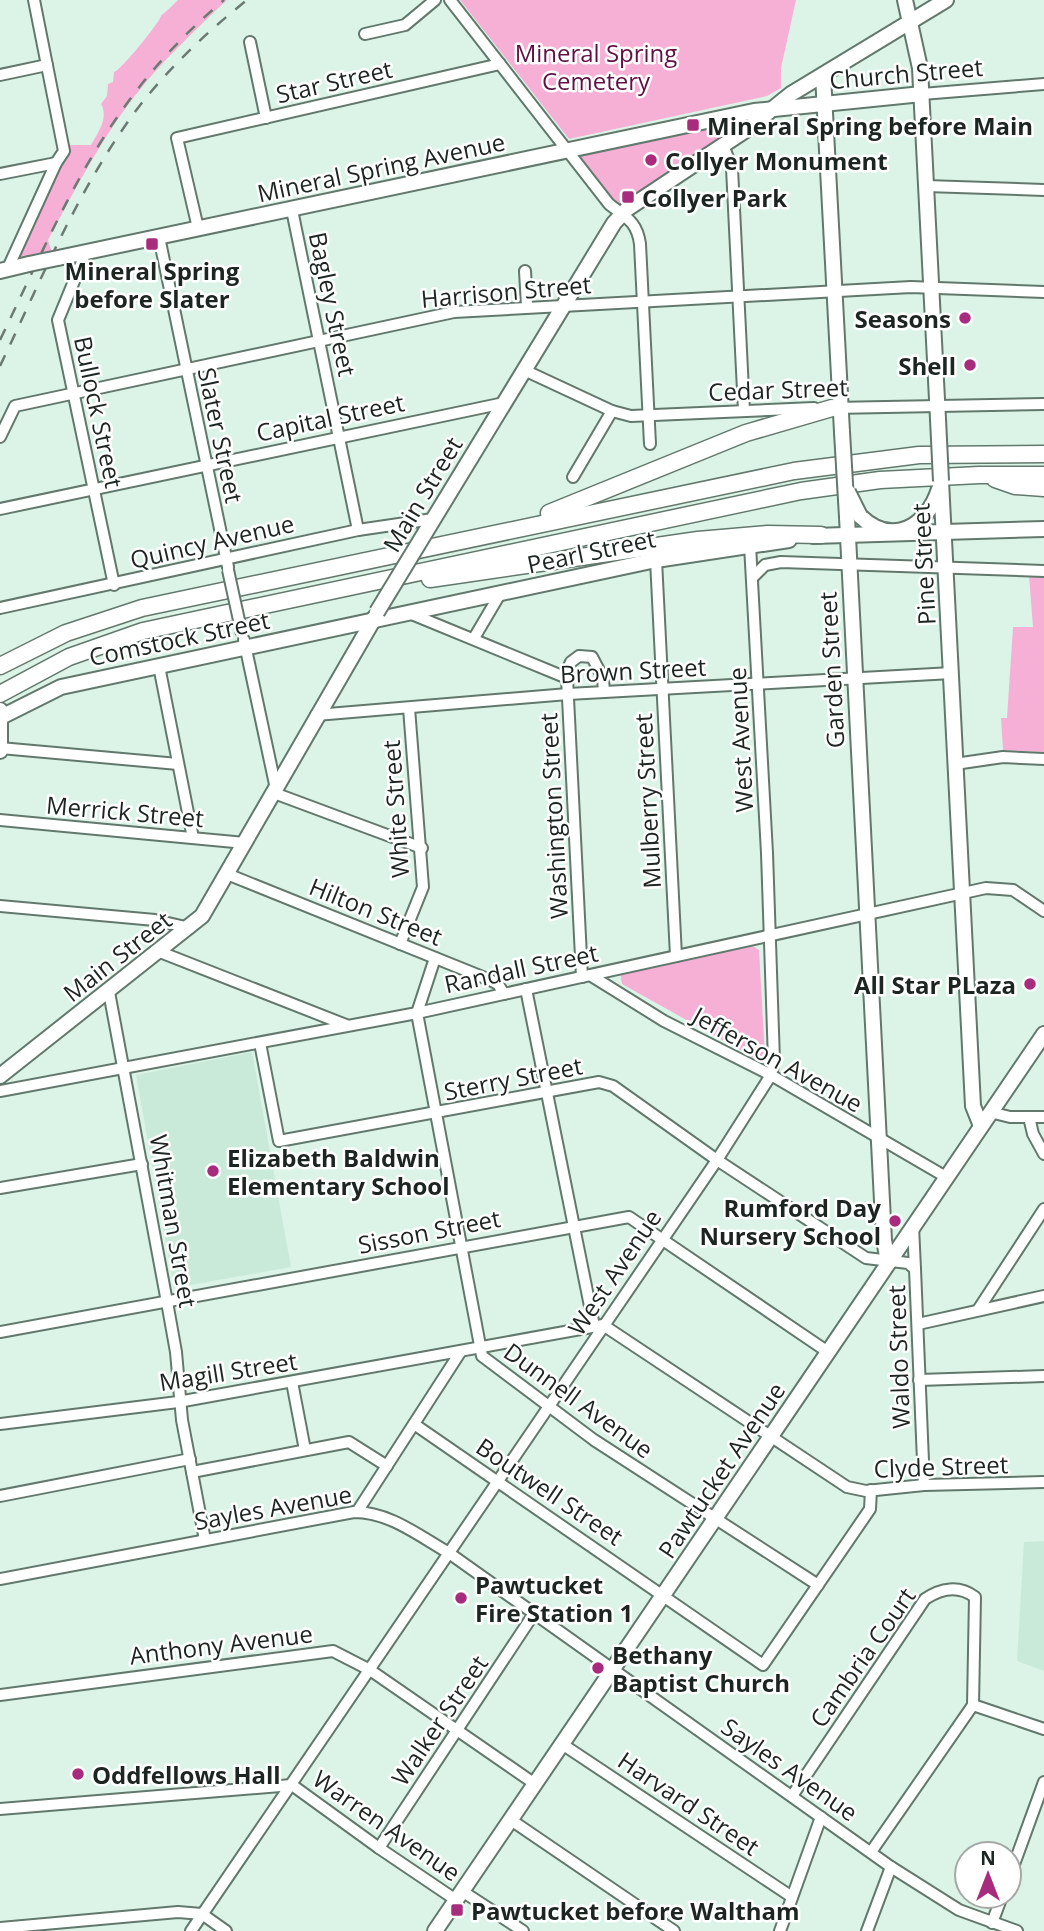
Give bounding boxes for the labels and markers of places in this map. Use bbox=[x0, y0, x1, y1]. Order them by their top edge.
place label: Mineral Spring before Main bbox=[707, 109, 1033, 142]
marker: Mineral Spring before Main bbox=[685, 117, 701, 133]
place label: Collyer Monument bbox=[665, 144, 888, 177]
marker: Collyer Monument bbox=[643, 152, 659, 168]
place label: Collyer Park bbox=[642, 181, 787, 214]
marker: Collyer Park bbox=[620, 189, 636, 205]
marker: Mineral Spring before Slater bbox=[144, 236, 160, 252]
place label: Mineral Spring before Slater bbox=[65, 254, 240, 315]
place label: Seasons bbox=[855, 302, 951, 335]
marker: Seasons bbox=[957, 310, 973, 326]
place label: Shell bbox=[898, 349, 956, 382]
marker: Shell bbox=[962, 357, 978, 373]
place label: All Star PLaza bbox=[854, 968, 1016, 1001]
marker: All Star PLaza bbox=[1022, 976, 1038, 992]
place label: Elizabeth Baldwin Elementary School bbox=[227, 1141, 450, 1202]
marker: Elizabeth Baldwin Elementary School bbox=[205, 1163, 221, 1179]
place label: Rumford Day Nursery School bbox=[700, 1191, 881, 1252]
marker: Rumford Day Nursery School bbox=[887, 1213, 903, 1229]
place label: Pawtucket Fire Station 1 bbox=[475, 1568, 633, 1629]
marker: Pawtucket Fire Station 1 bbox=[453, 1590, 469, 1606]
place label: Bethany Baptist Church bbox=[612, 1638, 790, 1699]
marker: Bethany Baptist Church bbox=[590, 1660, 606, 1676]
place label: Oddfellows Hall bbox=[92, 1758, 281, 1791]
marker: Oddfellows Hall bbox=[70, 1766, 86, 1782]
place label: Pawtucket before Waltham bbox=[471, 1894, 799, 1927]
marker: Pawtucket before Waltham bbox=[449, 1902, 465, 1918]

